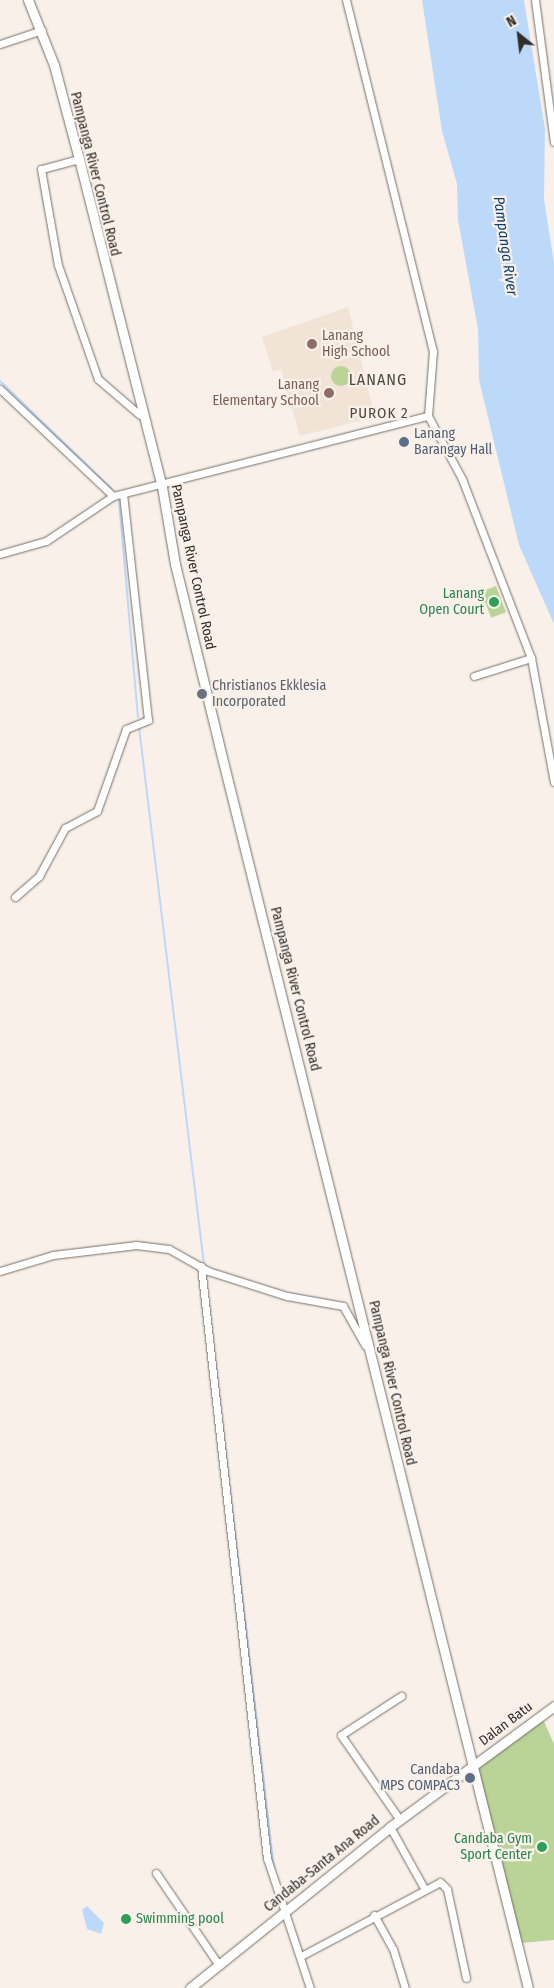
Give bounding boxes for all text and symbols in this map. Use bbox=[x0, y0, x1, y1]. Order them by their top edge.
north arrow bbox=[494, 10, 544, 60]
text: N bbox=[504, 12, 519, 31]
street label: Pampanga River Control Road bbox=[66, 90, 124, 258]
water label: Pampanga River bbox=[489, 195, 521, 297]
place label: Lanang High School bbox=[322, 328, 390, 361]
marker: Lanang High School bbox=[306, 338, 318, 350]
district label: LANANG bbox=[348, 370, 408, 390]
place label: Lanang Elementary School bbox=[212, 377, 319, 410]
marker: Lanang Elementary School bbox=[323, 387, 335, 399]
district label: PUROK 2 bbox=[349, 405, 409, 423]
place label: Lanang Barangay Hall bbox=[414, 426, 492, 458]
marker: Lanang Barangay Hall bbox=[398, 436, 410, 448]
street label: Pampanga River Control Road bbox=[167, 483, 219, 651]
place label: Lanang Open Court bbox=[419, 586, 484, 618]
marker: Lanang Open Court bbox=[488, 596, 500, 608]
place label: Christianos Ekklesia Incorporated bbox=[212, 678, 326, 710]
marker: Christianos Ekklesia Incorporated bbox=[196, 688, 208, 700]
street label: Pampanga River Control Road bbox=[266, 905, 324, 1073]
street label: Pampanga River Control Road bbox=[365, 1299, 419, 1467]
street label: Dalan Batu bbox=[476, 1699, 536, 1749]
place label: Candaba MPS COMPAC3 bbox=[380, 1762, 460, 1794]
marker: Candaba MPS COMPAC3 bbox=[464, 1772, 476, 1784]
street label: Candaba-Santa Ana Road bbox=[261, 1812, 383, 1916]
place label: Candaba Gym Sport Center bbox=[454, 1831, 532, 1864]
marker: Candaba Gym Sport Center bbox=[536, 1841, 548, 1853]
place label: Swimming pool bbox=[136, 1911, 224, 1927]
marker: Swimming pool bbox=[120, 1913, 132, 1925]

